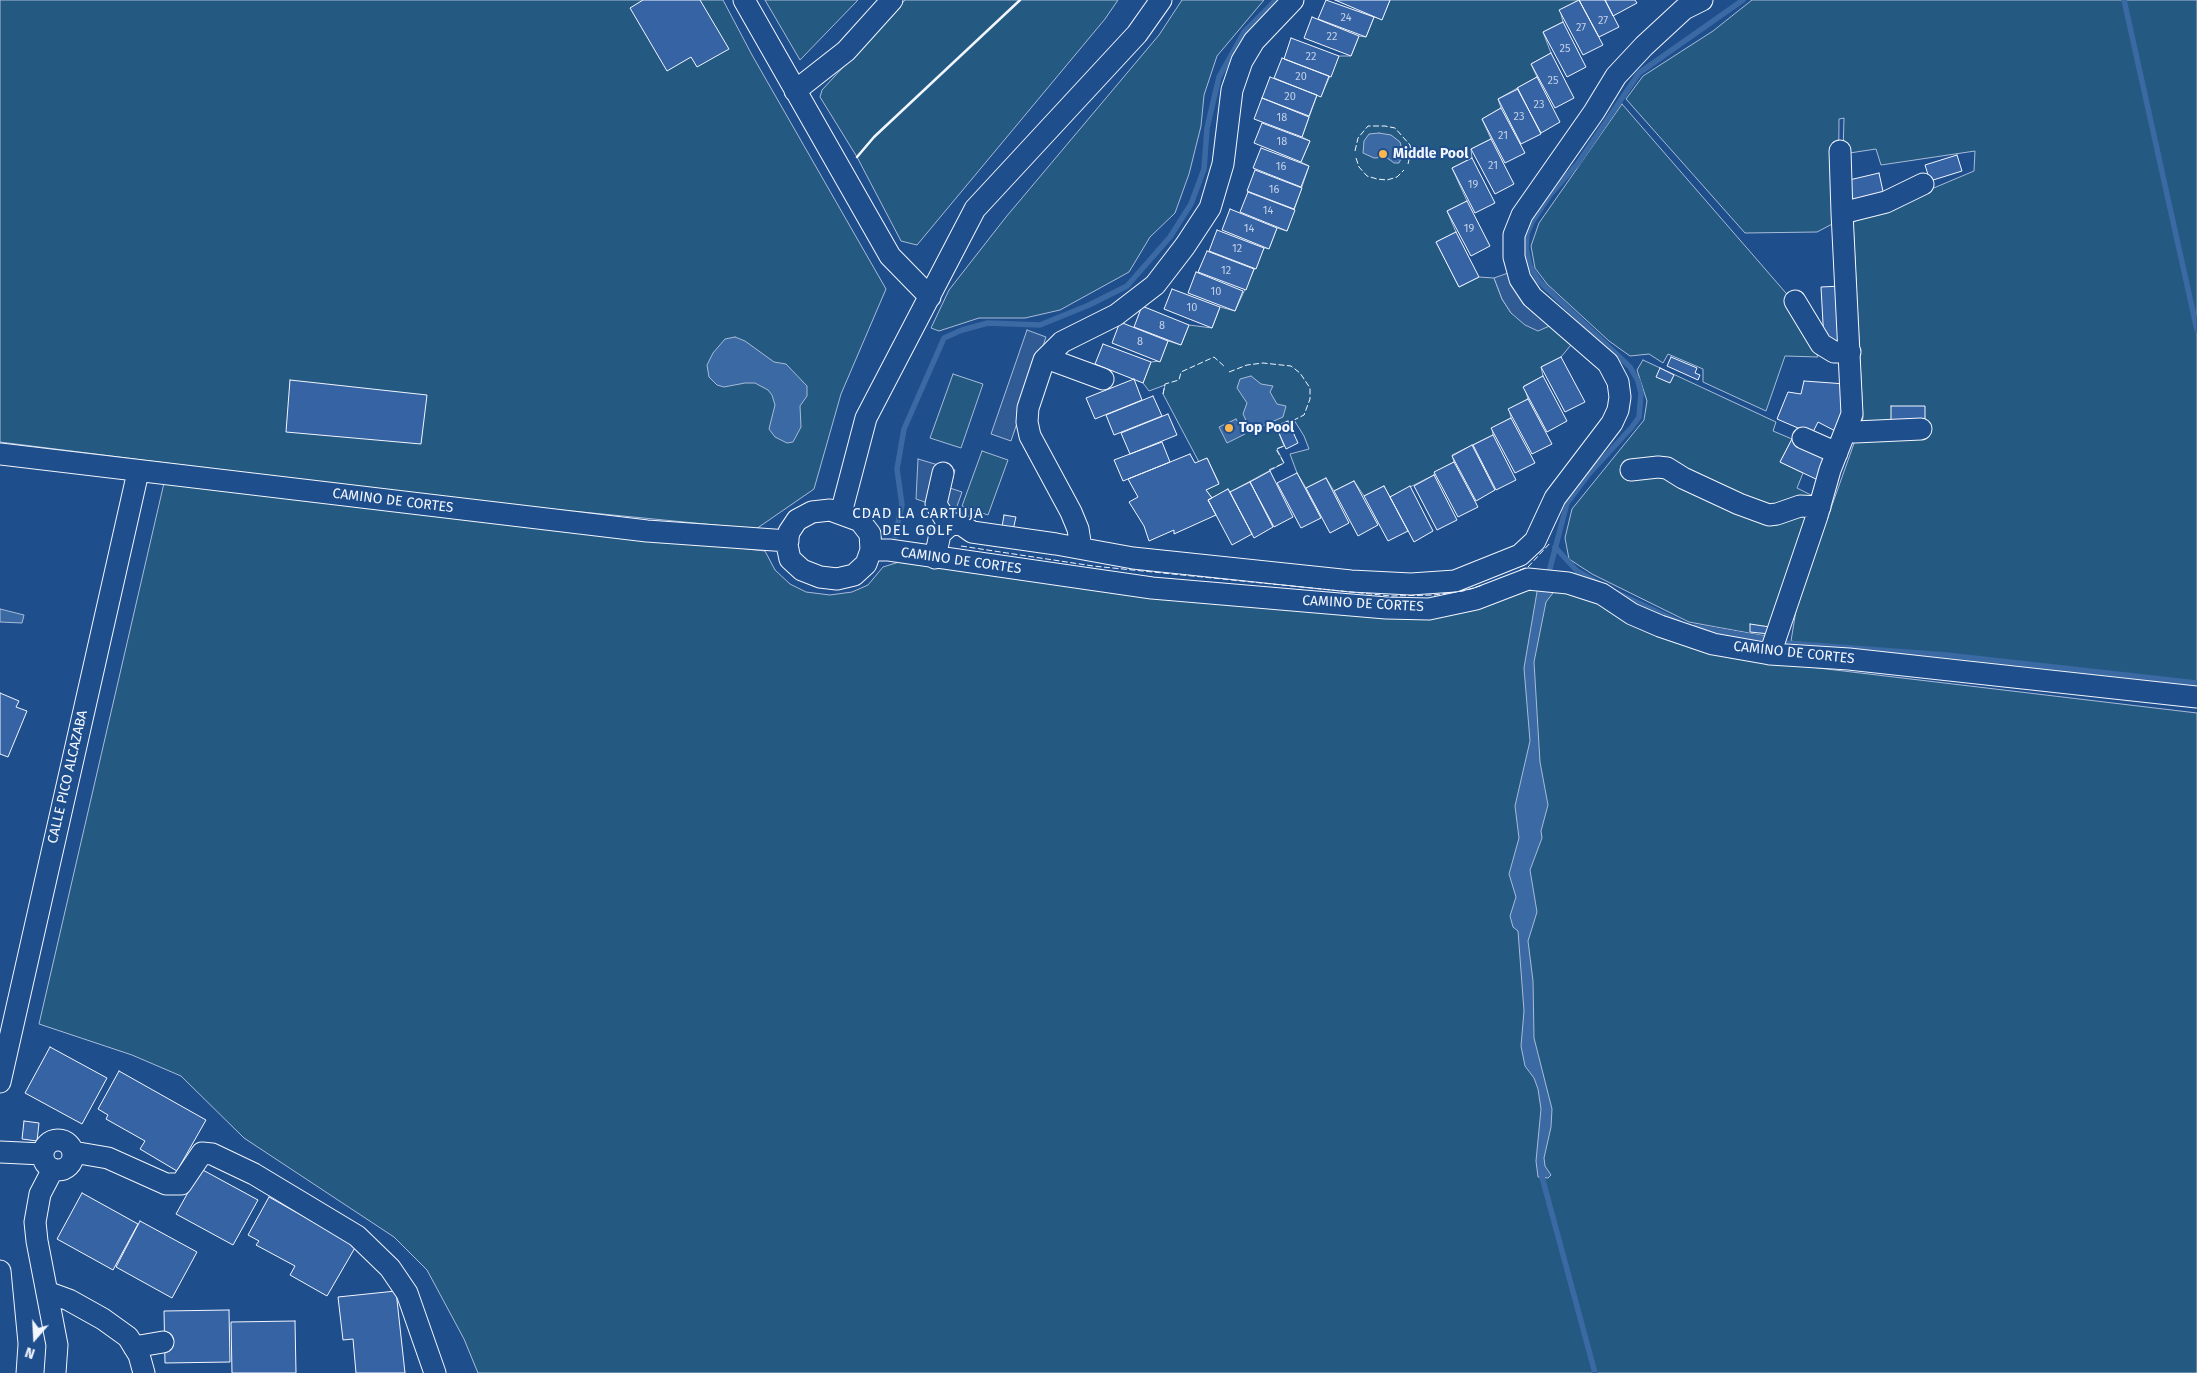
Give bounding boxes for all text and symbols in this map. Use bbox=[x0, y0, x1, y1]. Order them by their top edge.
house number: 24 bbox=[1341, 11, 1351, 25]
house number: 27 bbox=[1598, 14, 1608, 28]
house number: 27 bbox=[1576, 21, 1586, 35]
house number: 22 bbox=[1327, 30, 1337, 44]
house number: 25 bbox=[1560, 42, 1570, 56]
house number: 22 bbox=[1306, 50, 1316, 64]
house number: 20 bbox=[1295, 70, 1307, 84]
house number: 25 bbox=[1548, 74, 1558, 88]
house number: 20 bbox=[1284, 90, 1296, 104]
house number: 23 bbox=[1534, 98, 1544, 112]
house number: 23 bbox=[1514, 110, 1524, 124]
house number: 18 bbox=[1277, 111, 1287, 125]
house number: 21 bbox=[1498, 129, 1508, 143]
house number: 18 bbox=[1277, 135, 1287, 149]
place label: Middle Pool bbox=[1393, 146, 1468, 162]
marker: Middle Pool bbox=[1377, 148, 1389, 160]
house number: 21 bbox=[1488, 159, 1498, 173]
house number: 16 bbox=[1276, 160, 1286, 174]
house number: 19 bbox=[1468, 178, 1478, 192]
house number: 16 bbox=[1269, 183, 1279, 197]
house number: 14 bbox=[1263, 204, 1273, 218]
house number: 14 bbox=[1244, 222, 1254, 236]
house number: 19 bbox=[1464, 222, 1474, 236]
house number: 12 bbox=[1232, 242, 1242, 256]
house number: 12 bbox=[1221, 264, 1231, 278]
house number: 10 bbox=[1211, 285, 1221, 299]
house number: 10 bbox=[1187, 301, 1197, 315]
house number: 8 bbox=[1159, 319, 1165, 333]
house number: 8 bbox=[1137, 335, 1143, 349]
place label: Top Pool bbox=[1239, 420, 1294, 436]
marker: Top Pool bbox=[1223, 422, 1235, 434]
street label: CAMINO DE CORTES bbox=[332, 485, 454, 517]
district label: CDAD LA CARTUJA DEL GOLF bbox=[850, 505, 986, 540]
street label: CAMINO DE CORTES bbox=[900, 544, 1022, 578]
street label: CAMINO DE CORTES bbox=[1302, 592, 1424, 616]
street label: CAMINO DE CORTES bbox=[1733, 638, 1855, 668]
street label: CALLE PICO ALCAZABA bbox=[44, 709, 92, 845]
north arrow bbox=[10, 1313, 60, 1363]
text: N bbox=[23, 1343, 37, 1362]

